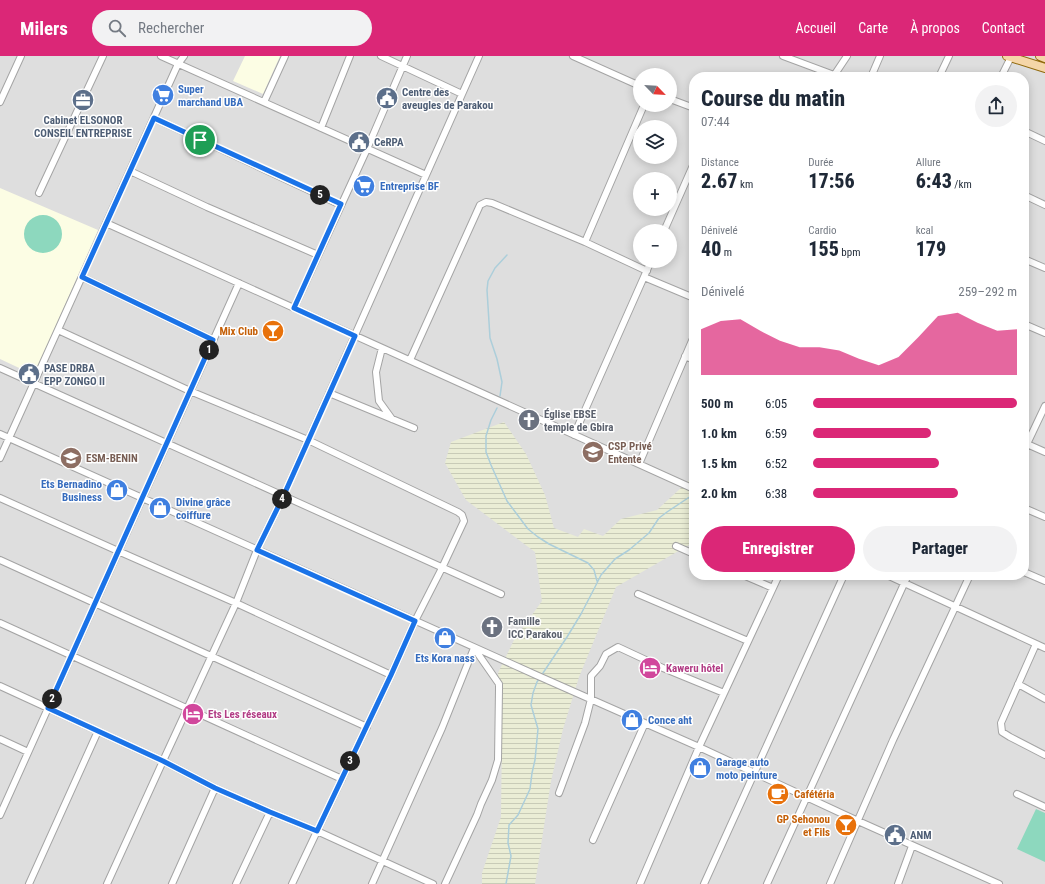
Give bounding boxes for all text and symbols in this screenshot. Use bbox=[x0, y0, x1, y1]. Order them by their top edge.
search box bbox=[92, 10, 372, 46]
text: Milers bbox=[20, 17, 68, 40]
icon: search bbox=[106, 17, 128, 39]
text: Rechercher bbox=[138, 19, 204, 37]
text: Accueil bbox=[795, 20, 836, 36]
text: Carte bbox=[858, 20, 888, 36]
text: À propos bbox=[910, 20, 960, 36]
text: Contact bbox=[982, 20, 1025, 36]
north arrow bbox=[633, 68, 677, 112]
map controls bbox=[633, 68, 677, 268]
supermarket icon: Super marchand UBA bbox=[150, 82, 176, 108]
place label: Super marchand UBA bbox=[178, 83, 243, 109]
public building icon: Centre des aveugles de Parakou bbox=[374, 85, 400, 111]
button: share bbox=[975, 85, 1017, 127]
place label: Centre des aveugles de Parakou bbox=[402, 86, 493, 112]
text: Course du matin bbox=[701, 86, 845, 111]
office icon: Cabinet ELSONOR CONSEIL ENTREPRISE bbox=[70, 87, 96, 113]
place label: Cabinet ELSONOR CONSEIL ENTREPRISE bbox=[34, 114, 133, 140]
text: 07:44 bbox=[701, 114, 730, 129]
button: layers bbox=[633, 120, 677, 164]
pin bbox=[183, 123, 217, 157]
icon: arrive bbox=[189, 129, 211, 151]
public building icon: CeRPA bbox=[346, 129, 372, 155]
place label: CeRPA bbox=[374, 136, 404, 149]
text: Distance bbox=[701, 156, 739, 169]
text: Durée bbox=[808, 156, 834, 169]
text: Allure bbox=[916, 156, 941, 169]
text: 2.67 bbox=[701, 169, 737, 193]
text: 17:56 bbox=[808, 169, 855, 193]
text: 6:43 bbox=[916, 169, 952, 193]
button: + bbox=[633, 172, 677, 216]
supermarket icon: Entreprise BF bbox=[351, 173, 377, 199]
text: km bbox=[737, 178, 753, 191]
text: /km bbox=[952, 178, 972, 191]
place label: Entreprise BF bbox=[380, 180, 439, 193]
pin: 5 bbox=[310, 185, 330, 205]
text: 5 bbox=[317, 188, 323, 201]
button: − bbox=[633, 224, 677, 268]
text: Dénivelé bbox=[701, 224, 738, 237]
text: Cardio bbox=[808, 224, 837, 237]
text: kcal bbox=[916, 224, 933, 237]
text: 40 bbox=[701, 237, 721, 261]
text: 155 bbox=[808, 237, 839, 261]
text: 179 bbox=[916, 237, 946, 261]
text: m bbox=[721, 246, 732, 259]
text: bpm bbox=[839, 246, 860, 259]
text: Dénivelé bbox=[701, 284, 744, 299]
text: 259–292 m bbox=[958, 284, 1017, 299]
bar icon: Mix Club bbox=[260, 318, 286, 344]
place label: Mix Club bbox=[219, 325, 259, 338]
pin: 1 bbox=[199, 340, 219, 360]
text: 1 bbox=[206, 343, 212, 356]
public building icon: PASE DRBA EPP ZONGO II bbox=[16, 361, 42, 387]
place label: PASE DRBA EPP ZONGO II bbox=[44, 362, 105, 388]
text: 500 m bbox=[701, 396, 733, 411]
text: 6:05 bbox=[765, 396, 787, 411]
church icon: Église EBSE temple de Gbira bbox=[516, 407, 542, 433]
place label: Église EBSE temple de Gbira bbox=[544, 408, 613, 434]
text: 1.0 km bbox=[701, 426, 737, 441]
text: 6:59 bbox=[765, 426, 787, 441]
school or university icon: CSP Privé Entente bbox=[580, 439, 606, 465]
place label: CSP Privé Entente bbox=[608, 440, 652, 466]
school or university icon: ESM-BENIN bbox=[58, 445, 84, 471]
place label: ESM-BENIN bbox=[86, 452, 138, 465]
text: 1.5 km bbox=[701, 456, 737, 471]
text: 6:52 bbox=[765, 456, 787, 471]
shop icon: Ets Bernadino Business bbox=[104, 477, 130, 503]
place label: Ets Bernadino Business bbox=[41, 478, 103, 504]
text: 2.0 km bbox=[701, 486, 737, 501]
text: 6:38 bbox=[765, 486, 787, 501]
pin: 4 bbox=[272, 489, 292, 509]
text: 4 bbox=[279, 492, 285, 505]
shop icon: Divine grâce coiffure bbox=[147, 495, 173, 521]
place label: Divine grâce coiffure bbox=[176, 496, 230, 522]
button: Enregistrer bbox=[701, 526, 855, 572]
button: Partager bbox=[863, 526, 1017, 572]
church icon: Famille ICC Parakou bbox=[479, 614, 505, 640]
place label: Famille ICC Parakou bbox=[508, 615, 562, 641]
shop icon: Ets Kora nass bbox=[432, 625, 458, 651]
place label: Ets Kora nass bbox=[415, 652, 475, 665]
hotel icon: Kaweru hôtel bbox=[637, 655, 663, 681]
place label: Kaweru hôtel bbox=[666, 662, 724, 675]
pin: 2 bbox=[42, 689, 62, 709]
text: 2 bbox=[49, 692, 55, 705]
hotel icon: Ets Les réseaux bbox=[180, 701, 206, 727]
shop icon: Conce aht bbox=[619, 707, 645, 733]
place label: Ets Les réseaux bbox=[208, 708, 277, 721]
place label: Conce aht bbox=[648, 714, 693, 727]
pin: 3 bbox=[340, 751, 360, 771]
text: 3 bbox=[347, 754, 353, 767]
shop icon: Garage auto moto peinture bbox=[687, 755, 713, 781]
place label: Garage auto moto peinture bbox=[716, 756, 777, 782]
cafe icon: Cafétéria bbox=[765, 781, 791, 807]
place label: Cafétéria bbox=[794, 788, 834, 801]
bar icon: GP Sehonou et Fils bbox=[833, 812, 859, 838]
place label: GP Sehonou et Fils bbox=[776, 813, 830, 839]
public building icon: ANM bbox=[882, 822, 908, 848]
place label: ANM bbox=[910, 829, 932, 842]

